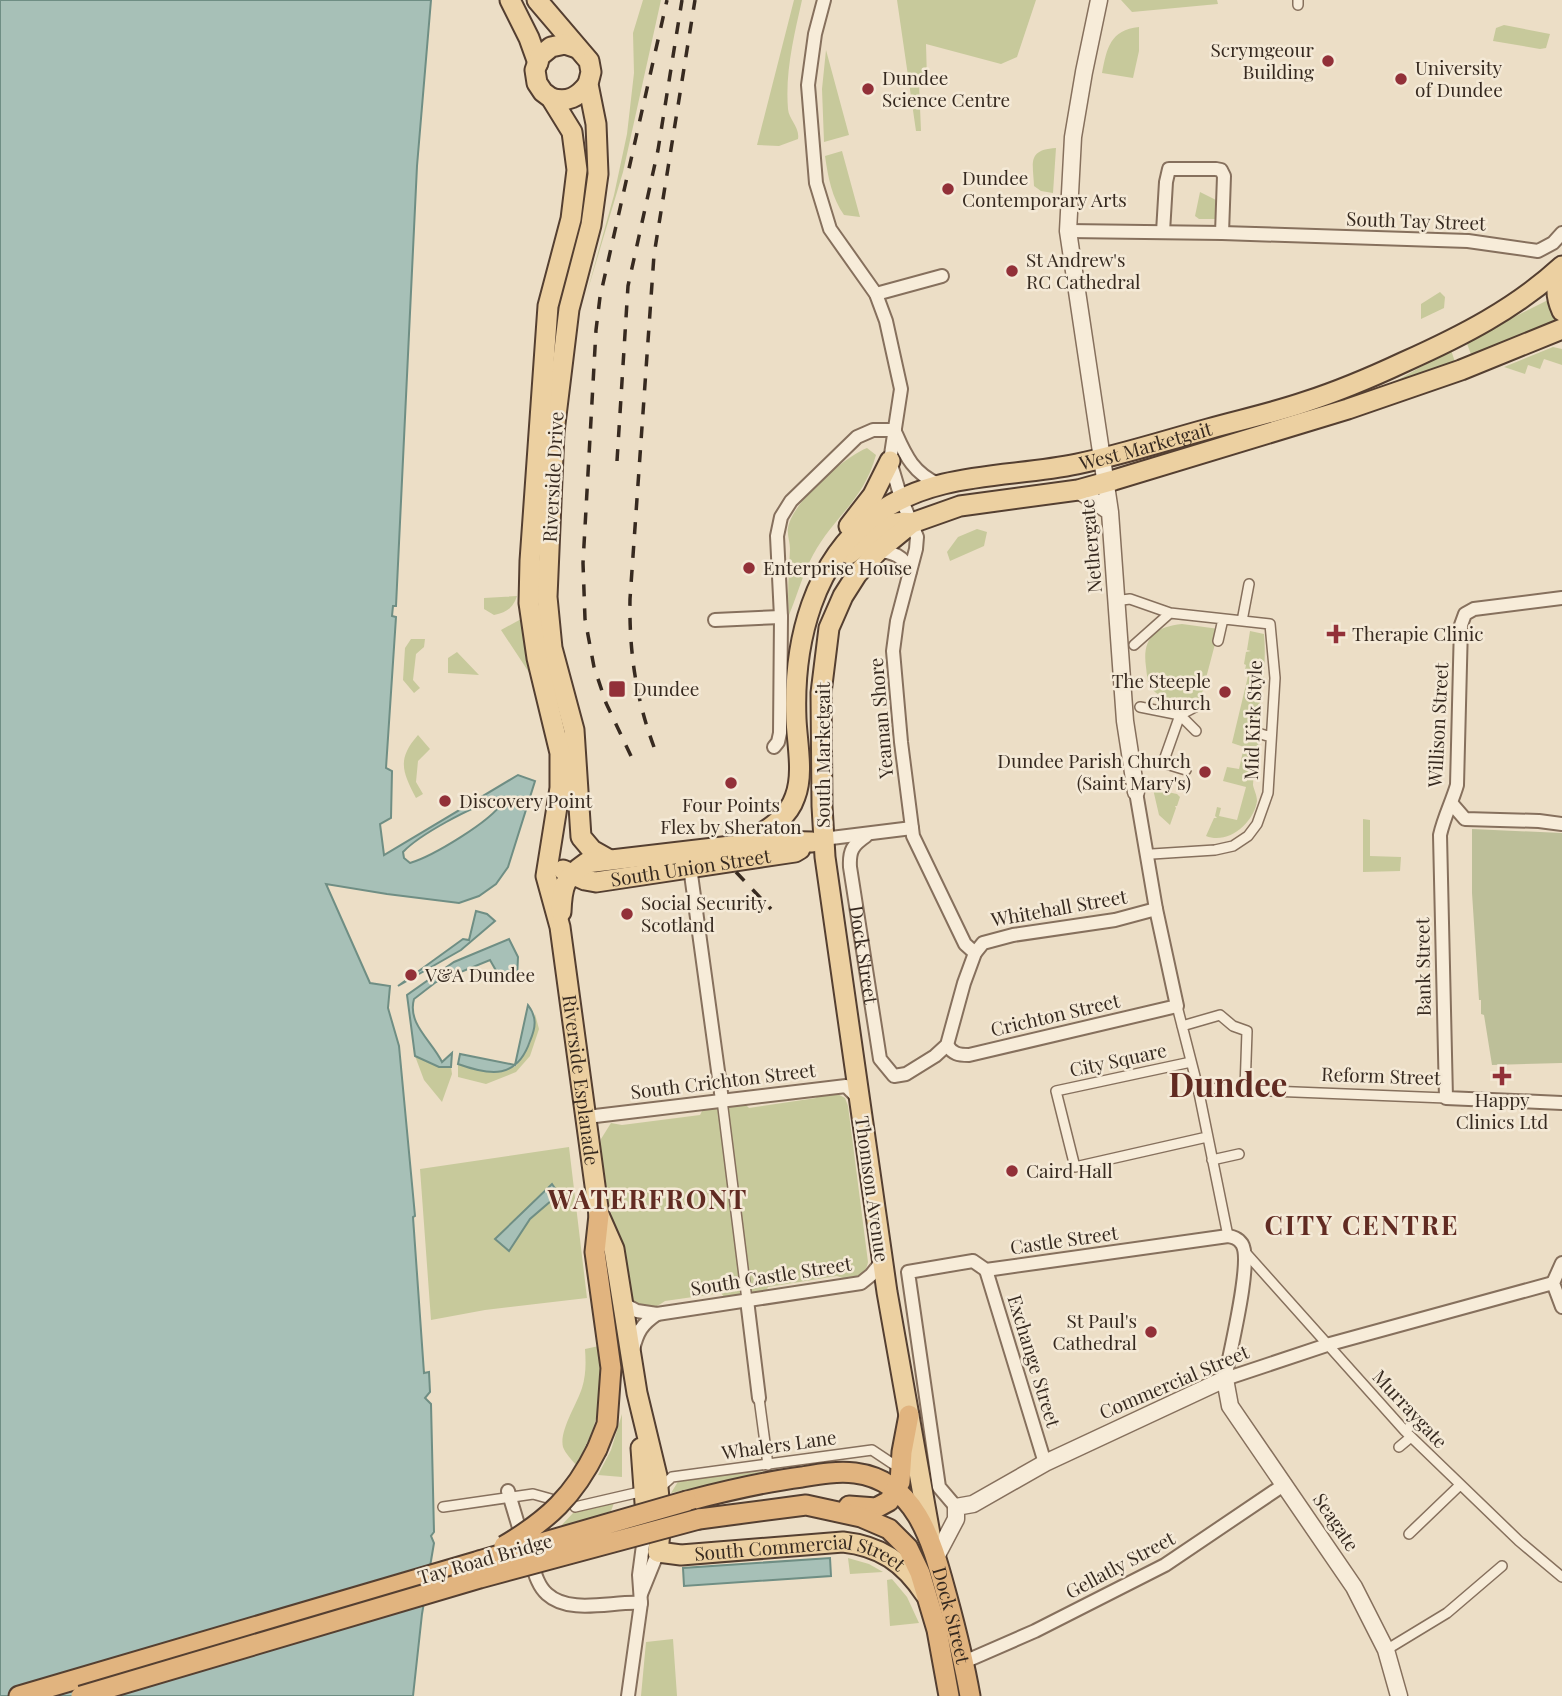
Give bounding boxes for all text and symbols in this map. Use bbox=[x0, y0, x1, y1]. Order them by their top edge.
place label: Scrymgeour Building bbox=[1210, 36, 1315, 84]
marker: Scrymgeour Building bbox=[1320, 53, 1336, 69]
place label: University of Dundee bbox=[1415, 54, 1503, 102]
place label: Dundee Science Centre bbox=[882, 64, 1010, 112]
marker: University of Dundee bbox=[1393, 71, 1409, 87]
marker: Dundee Science Centre bbox=[860, 81, 876, 97]
place label: Dundee Contemporary Arts bbox=[962, 164, 1127, 212]
marker: Dundee Contemporary Arts bbox=[940, 181, 956, 197]
street label: South Tay Street bbox=[1346, 205, 1487, 235]
place label: St Andrew's RC Cathedral bbox=[1026, 246, 1141, 294]
marker: St Andrew's RC Cathedral bbox=[1004, 263, 1020, 279]
street label: Riverside Drive bbox=[536, 411, 568, 543]
street label: West Marketgait bbox=[1075, 414, 1215, 475]
street label: Nethergate bbox=[1073, 498, 1107, 594]
place label: Enterprise House bbox=[763, 554, 912, 580]
marker: Enterprise House bbox=[741, 560, 757, 576]
place label: Therapie Clinic bbox=[1352, 620, 1484, 646]
marker: Therapie Clinic bbox=[1326, 624, 1346, 644]
street label: Yeaman Shore bbox=[862, 657, 898, 780]
street label: Mid Kirk Style bbox=[1237, 660, 1267, 780]
street label: Willison Street bbox=[1421, 662, 1453, 789]
place label: The Steeple Church bbox=[1112, 667, 1211, 715]
place label: Dundee bbox=[633, 675, 699, 701]
marker: Dundee bbox=[607, 679, 627, 699]
street label: South Marketgait bbox=[809, 682, 835, 828]
marker: The Steeple Church bbox=[1217, 684, 1233, 700]
place label: Dundee Parish Church (Saint Mary's) bbox=[997, 747, 1191, 795]
marker: Dundee Parish Church (Saint Mary's) bbox=[1197, 764, 1213, 780]
marker: Four Points Flex by Sheraton bbox=[723, 775, 739, 791]
place label: Discovery Point bbox=[459, 787, 593, 813]
place label: Four Points Flex by Sheraton bbox=[660, 791, 802, 839]
marker: Discovery Point bbox=[437, 793, 453, 809]
street label: South Union Street bbox=[609, 842, 773, 892]
street label: Whitehall Street bbox=[988, 882, 1129, 932]
place label: Social Security Scotland bbox=[641, 889, 767, 937]
street label: Dock Street bbox=[844, 903, 885, 1006]
marker: Social Security Scotland bbox=[619, 906, 635, 922]
street label: Bank Street bbox=[1408, 917, 1436, 1017]
place label: V&A Dundee bbox=[424, 961, 535, 987]
marker: V&A Dundee bbox=[403, 967, 419, 983]
street label: Crichton Street bbox=[988, 986, 1122, 1042]
street label: Riverside Esplanade bbox=[557, 993, 606, 1167]
street label: City Square bbox=[1067, 1036, 1169, 1082]
street label: South Crichton Street bbox=[629, 1056, 817, 1104]
street label: Reform Street bbox=[1321, 1060, 1441, 1090]
district label: Dundee bbox=[1169, 1061, 1287, 1105]
marker: Happy Clinics Ltd bbox=[1492, 1066, 1512, 1086]
place label: Happy Clinics Ltd bbox=[1456, 1086, 1548, 1134]
street label: Thomson Avenue bbox=[850, 1114, 896, 1264]
place label: Caird Hall bbox=[1026, 1157, 1113, 1183]
marker: Caird Hall bbox=[1004, 1163, 1020, 1179]
district label: WATERFRONT bbox=[547, 1181, 748, 1216]
district label: CITY CENTRE bbox=[1265, 1207, 1459, 1242]
street label: Castle Street bbox=[1008, 1219, 1120, 1259]
street label: South Castle Street bbox=[688, 1249, 853, 1301]
street label: Exchange Street bbox=[1002, 1291, 1068, 1430]
place label: St Paul's Cathedral bbox=[1053, 1307, 1138, 1355]
marker: St Paul's Cathedral bbox=[1143, 1324, 1159, 1340]
street label: Commercial Street bbox=[1095, 1338, 1253, 1424]
street label: Murraygate bbox=[1368, 1363, 1454, 1453]
street label: Whalers Lane bbox=[719, 1423, 838, 1465]
street label: Seagate bbox=[1308, 1487, 1366, 1556]
street label: Gellatly Street bbox=[1060, 1524, 1179, 1604]
street label: Tay Road Bridge bbox=[414, 1526, 555, 1590]
street label: South Commercial Street bbox=[693, 1528, 912, 1576]
street label: Dock Street bbox=[927, 1563, 977, 1666]

